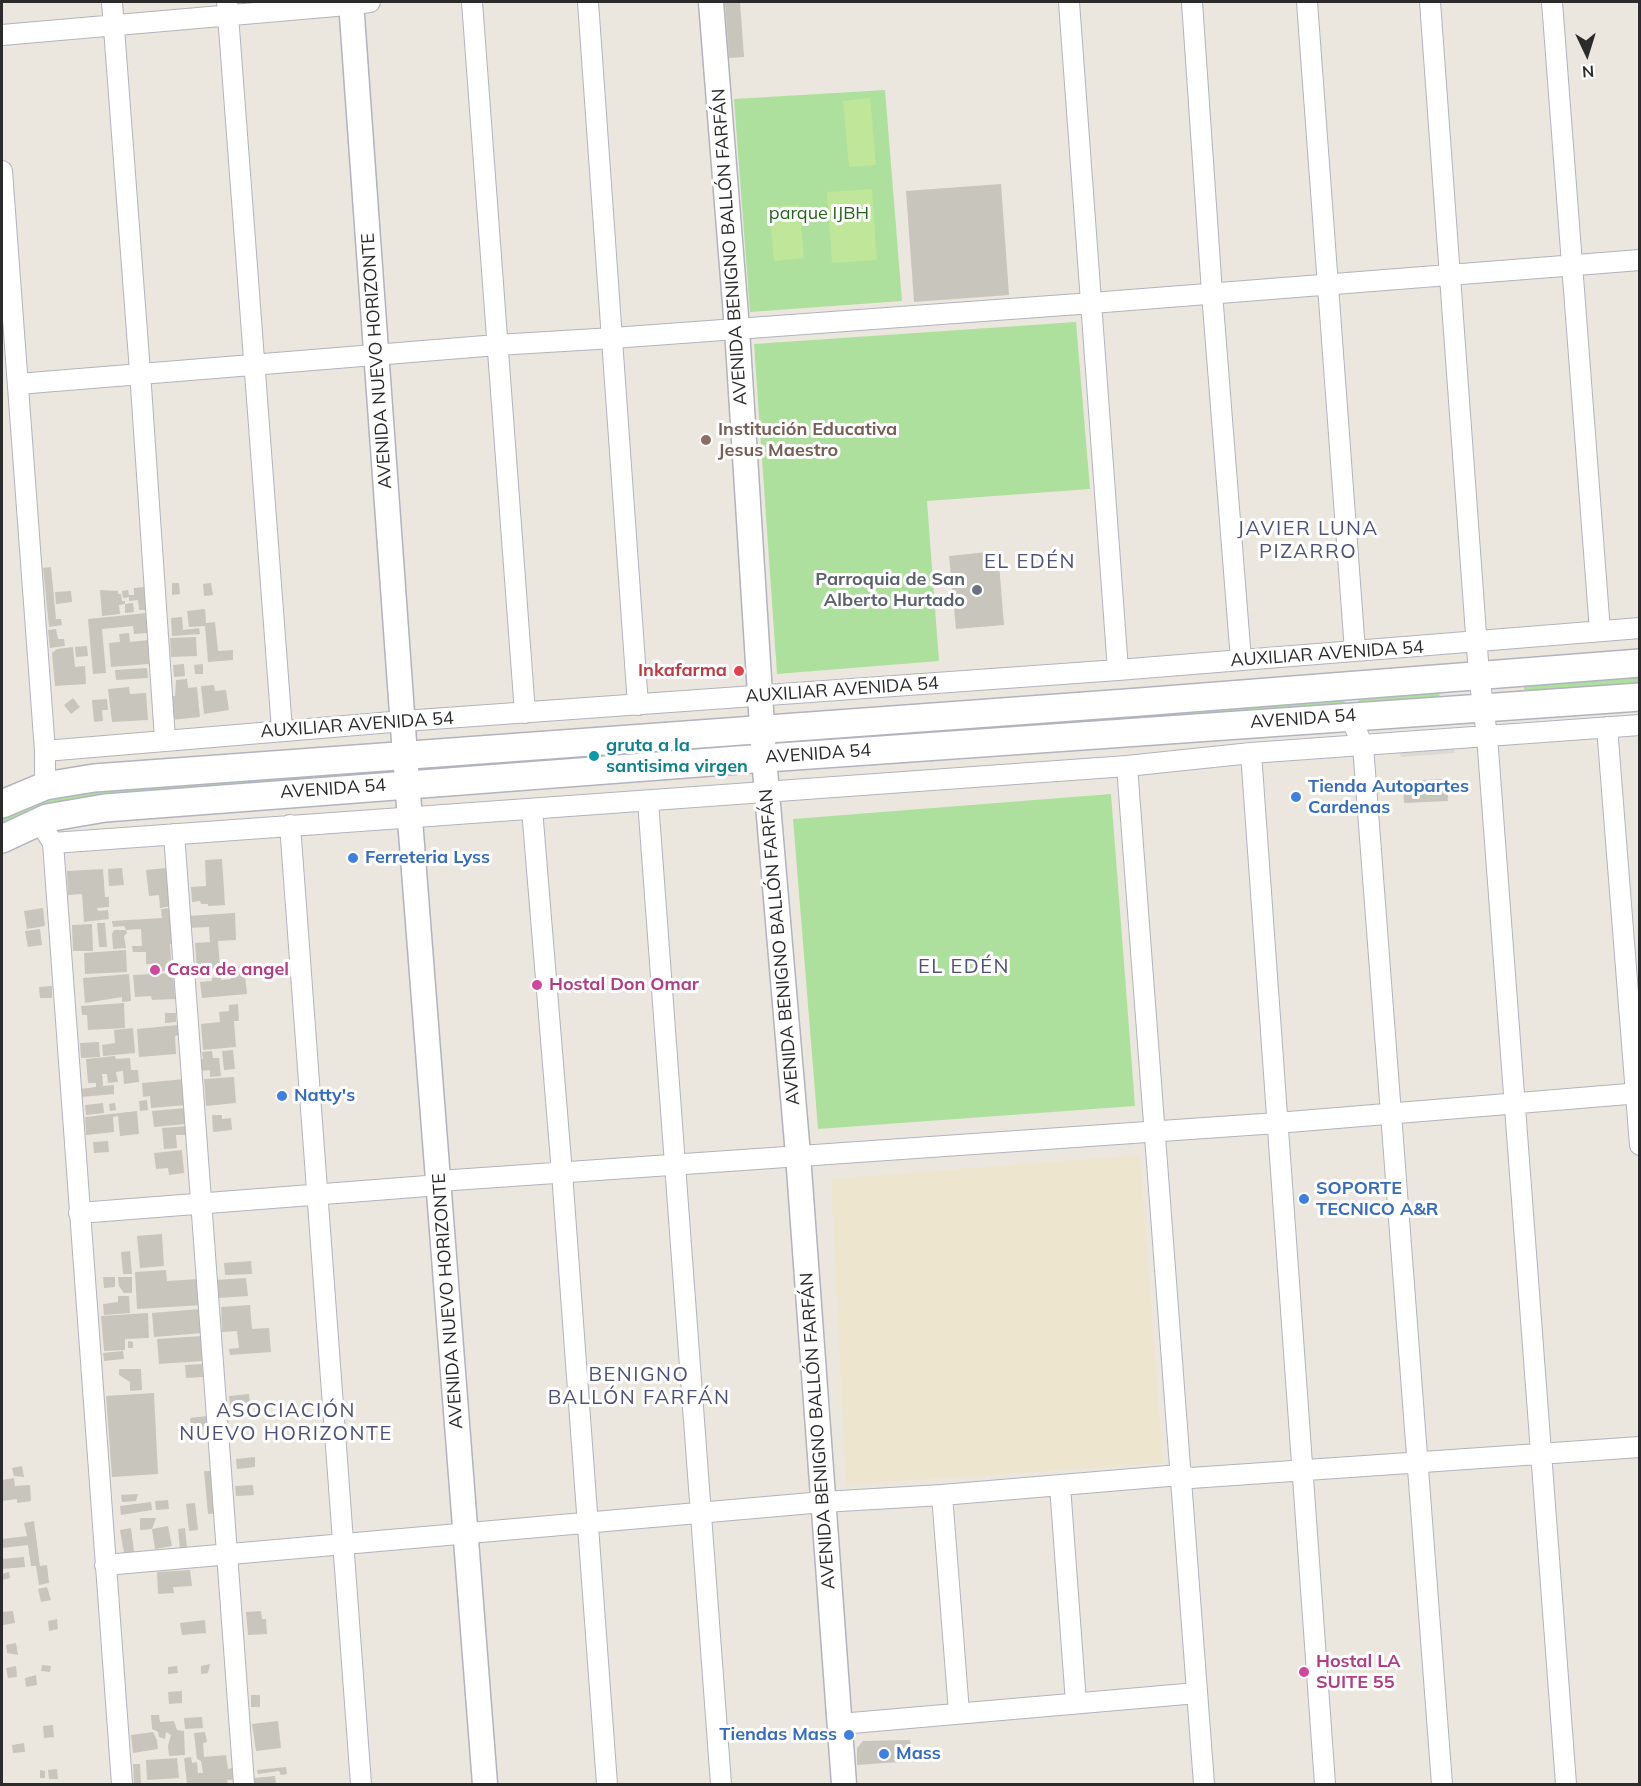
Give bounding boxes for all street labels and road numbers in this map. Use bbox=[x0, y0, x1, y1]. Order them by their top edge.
street label: AVENIDA BENIGNO BALLÓN FARFÁN bbox=[708, 88, 752, 406]
street label: AVENIDA NUEVO HORIZONTE bbox=[357, 232, 397, 490]
street label: AUXILIAR AVENIDA 54 bbox=[1230, 636, 1424, 672]
street label: AUXILIAR AVENIDA 54 bbox=[745, 672, 939, 708]
street label: AVENIDA 54 bbox=[1249, 705, 1357, 733]
street label: AUXILIAR AVENIDA 54 bbox=[260, 707, 454, 743]
street label: AVENIDA 54 bbox=[764, 740, 872, 768]
street label: AVENIDA 54 bbox=[279, 775, 387, 803]
street label: AVENIDA BENIGNO BALLÓN FARFÁN bbox=[755, 788, 805, 1106]
street label: AVENIDA NUEVO HORIZONTE bbox=[428, 1172, 468, 1430]
street label: AVENIDA BENIGNO BALLÓN FARFÁN bbox=[796, 1272, 840, 1590]

